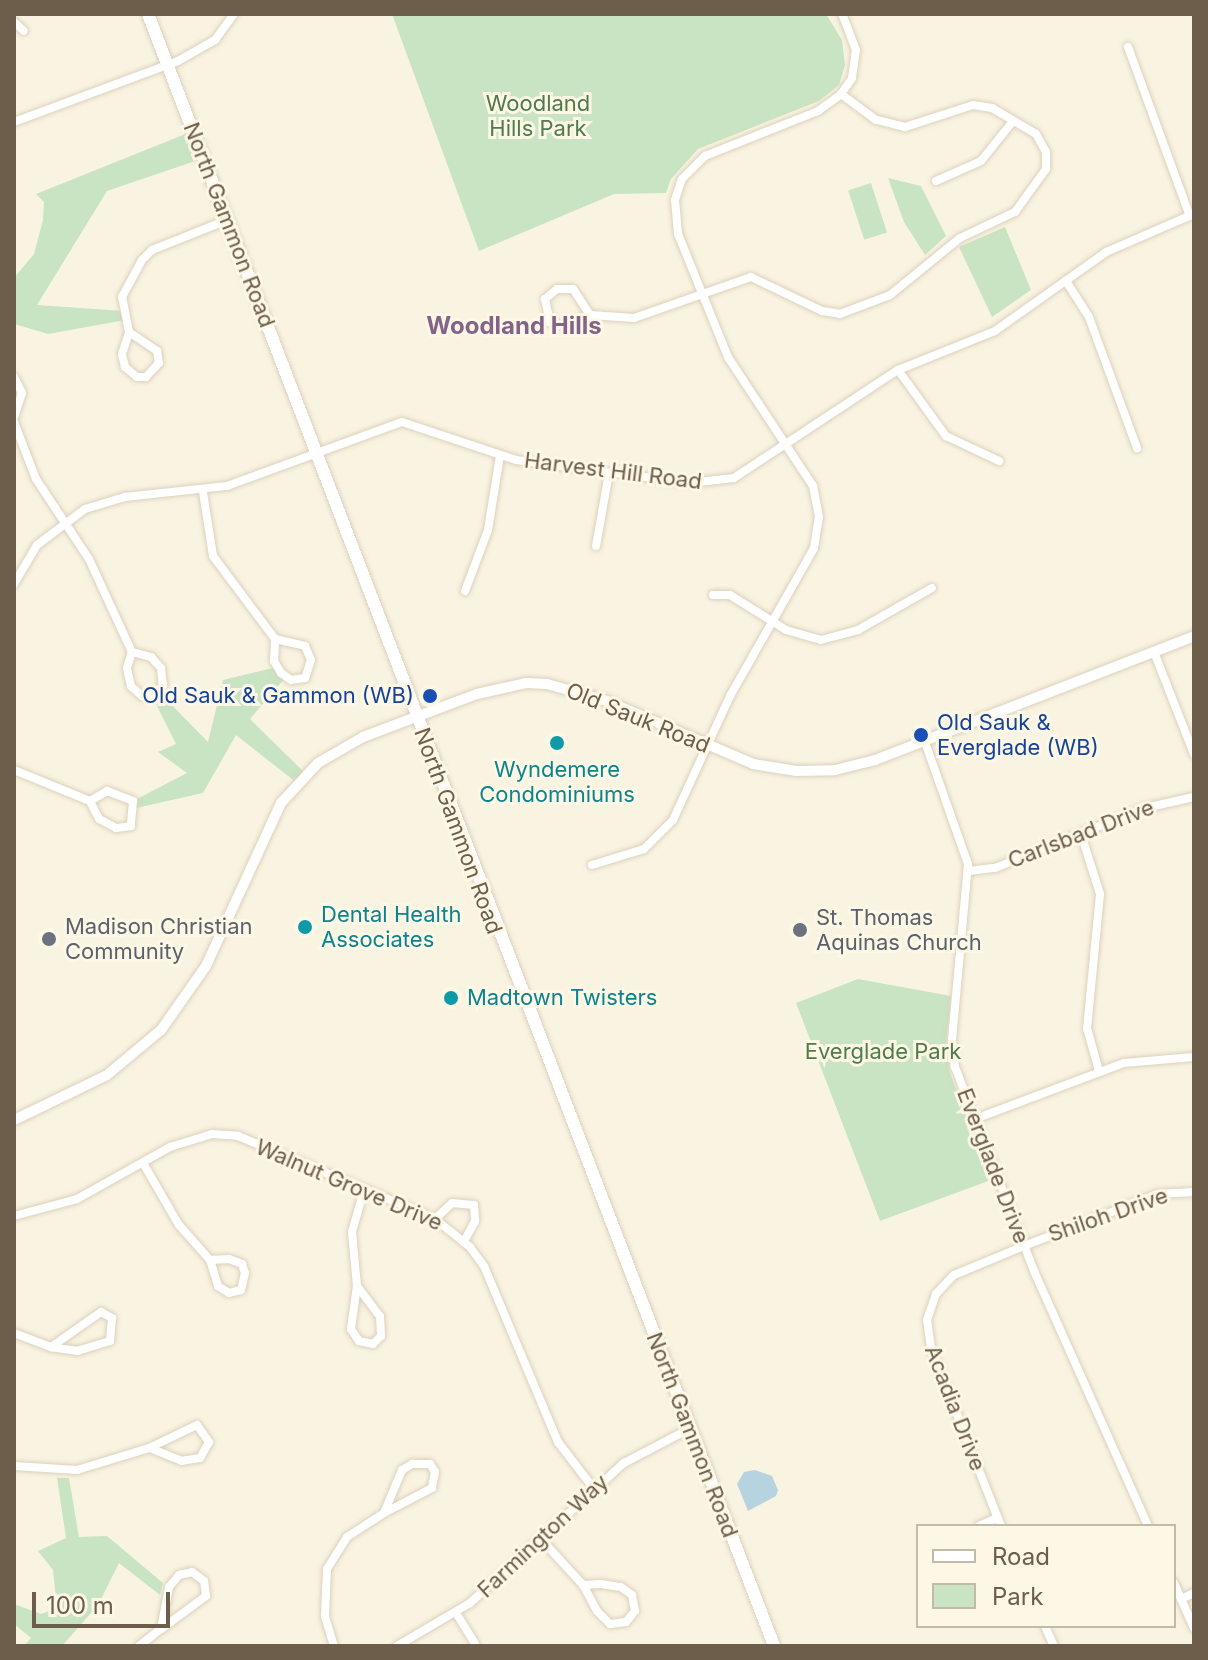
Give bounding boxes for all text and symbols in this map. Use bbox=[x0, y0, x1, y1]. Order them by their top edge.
park label: Woodland Hills Park bbox=[486, 90, 590, 142]
street label: North Gammon Road bbox=[178, 119, 280, 331]
district label: Woodland Hills bbox=[426, 312, 602, 340]
street label: Harvest Hill Road bbox=[523, 447, 703, 495]
street label: Old Sauk Road bbox=[562, 677, 714, 759]
place label: Old Sauk & Gammon (WB) bbox=[142, 683, 414, 709]
marker: Old Sauk & Gammon (WB) bbox=[421, 687, 439, 705]
place label: Old Sauk & Everglade (WB) bbox=[937, 709, 1099, 760]
street label: North Gammon Road bbox=[408, 724, 508, 938]
marker: Old Sauk & Everglade (WB) bbox=[912, 726, 930, 744]
marker: Wyndemere Condominiums bbox=[548, 734, 566, 752]
place label: Wyndemere Condominiums bbox=[479, 756, 635, 808]
street label: Carlsbad Drive bbox=[1004, 794, 1158, 874]
place label: Dental Health Associates bbox=[321, 901, 461, 952]
place label: St. Thomas Aquinas Church bbox=[816, 904, 982, 956]
place label: Madison Christian Community bbox=[65, 913, 253, 964]
marker: Dental Health Associates bbox=[296, 918, 314, 936]
marker: St. Thomas Aquinas Church bbox=[791, 921, 809, 939]
marker: Madison Christian Community bbox=[40, 930, 58, 948]
place label: Madtown Twisters bbox=[467, 985, 657, 1011]
marker: Madtown Twisters bbox=[442, 989, 460, 1007]
park label: Everglade Park bbox=[805, 1039, 961, 1065]
street label: Everglade Drive bbox=[951, 1085, 1035, 1247]
street label: Walnut Grove Drive bbox=[252, 1134, 446, 1236]
street label: Shiloh Drive bbox=[1045, 1182, 1171, 1248]
street label: North Gammon Road bbox=[641, 1329, 743, 1541]
street label: Acadia Drive bbox=[919, 1342, 991, 1474]
street label: Farmington Way bbox=[472, 1469, 614, 1603]
legend bbox=[916, 1524, 1176, 1628]
text: Road bbox=[992, 1542, 1050, 1571]
scale bar bbox=[36, 1576, 174, 1626]
text: Park bbox=[992, 1582, 1043, 1611]
text: 100 m bbox=[46, 1591, 114, 1620]

